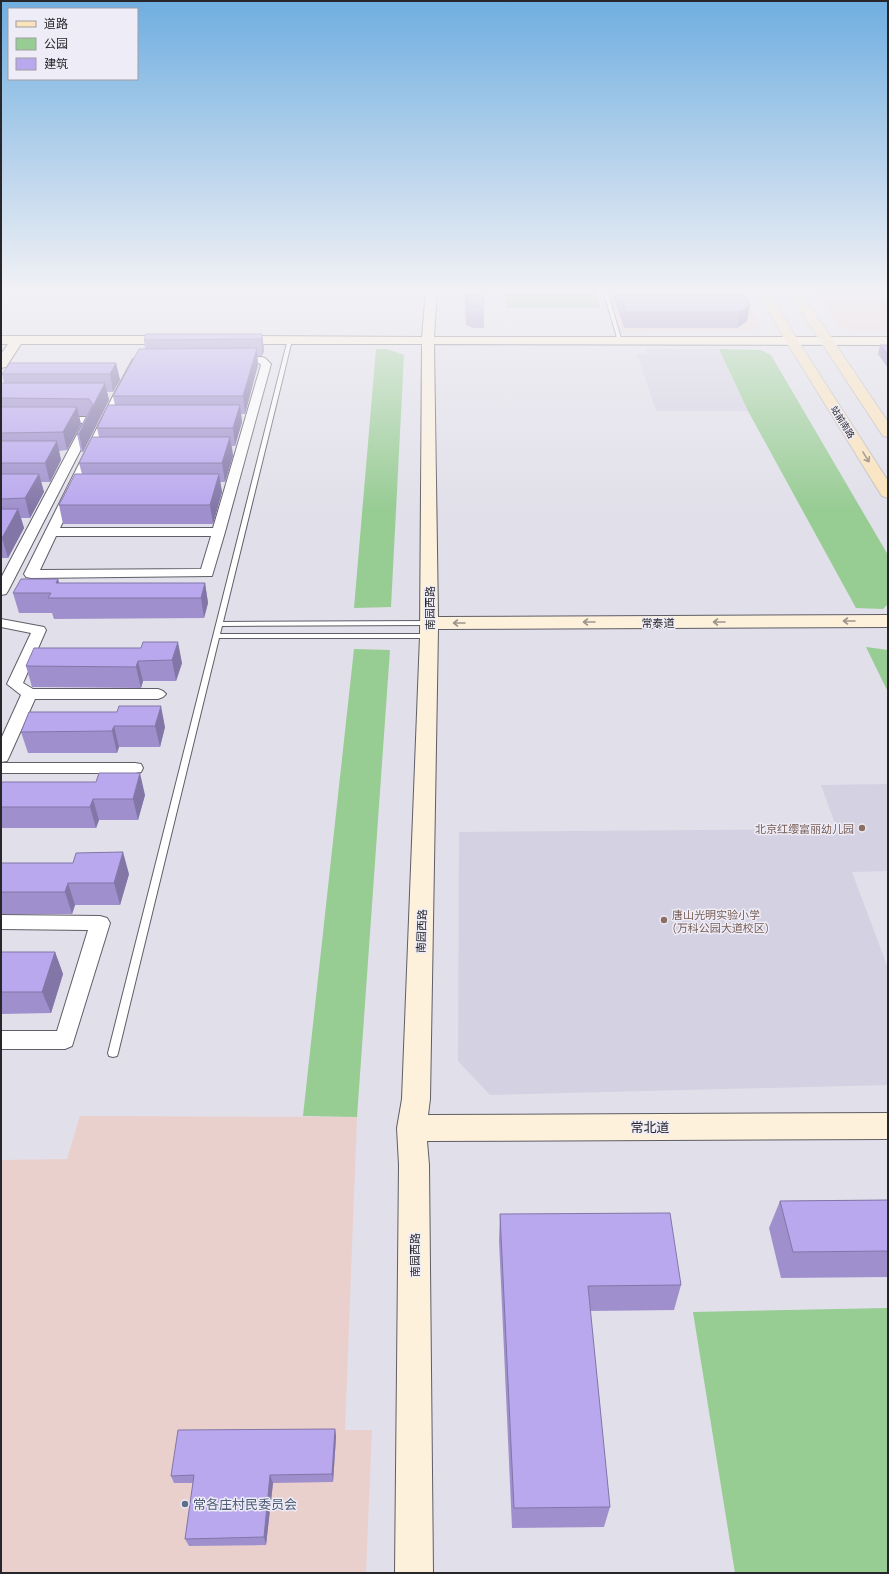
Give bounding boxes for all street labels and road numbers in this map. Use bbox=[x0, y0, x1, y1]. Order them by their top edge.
street label: 站前南路 bbox=[828, 403, 858, 441]
street label: 南园西路 bbox=[422, 586, 437, 630]
street label: 常泰道 bbox=[642, 615, 675, 630]
street label: 南园西路 bbox=[413, 909, 429, 953]
street label: 常北道 bbox=[630, 1118, 670, 1136]
street label: 南园西路 bbox=[407, 1233, 422, 1277]

